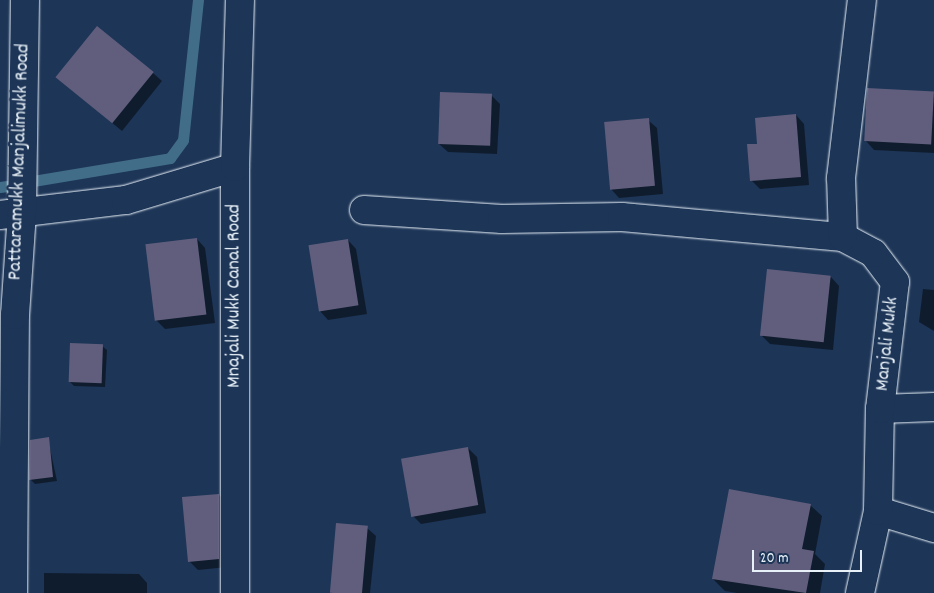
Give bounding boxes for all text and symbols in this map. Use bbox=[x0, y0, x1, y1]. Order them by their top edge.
street label: Pattaramukk Manjalimukk Road bbox=[4, 43, 36, 281]
street label: Mnajali Mukk Canal Road bbox=[223, 204, 247, 388]
street label: Manjali Mukk bbox=[871, 296, 905, 392]
scale bar bbox=[754, 540, 864, 572]
text: 20 m bbox=[760, 548, 788, 570]

